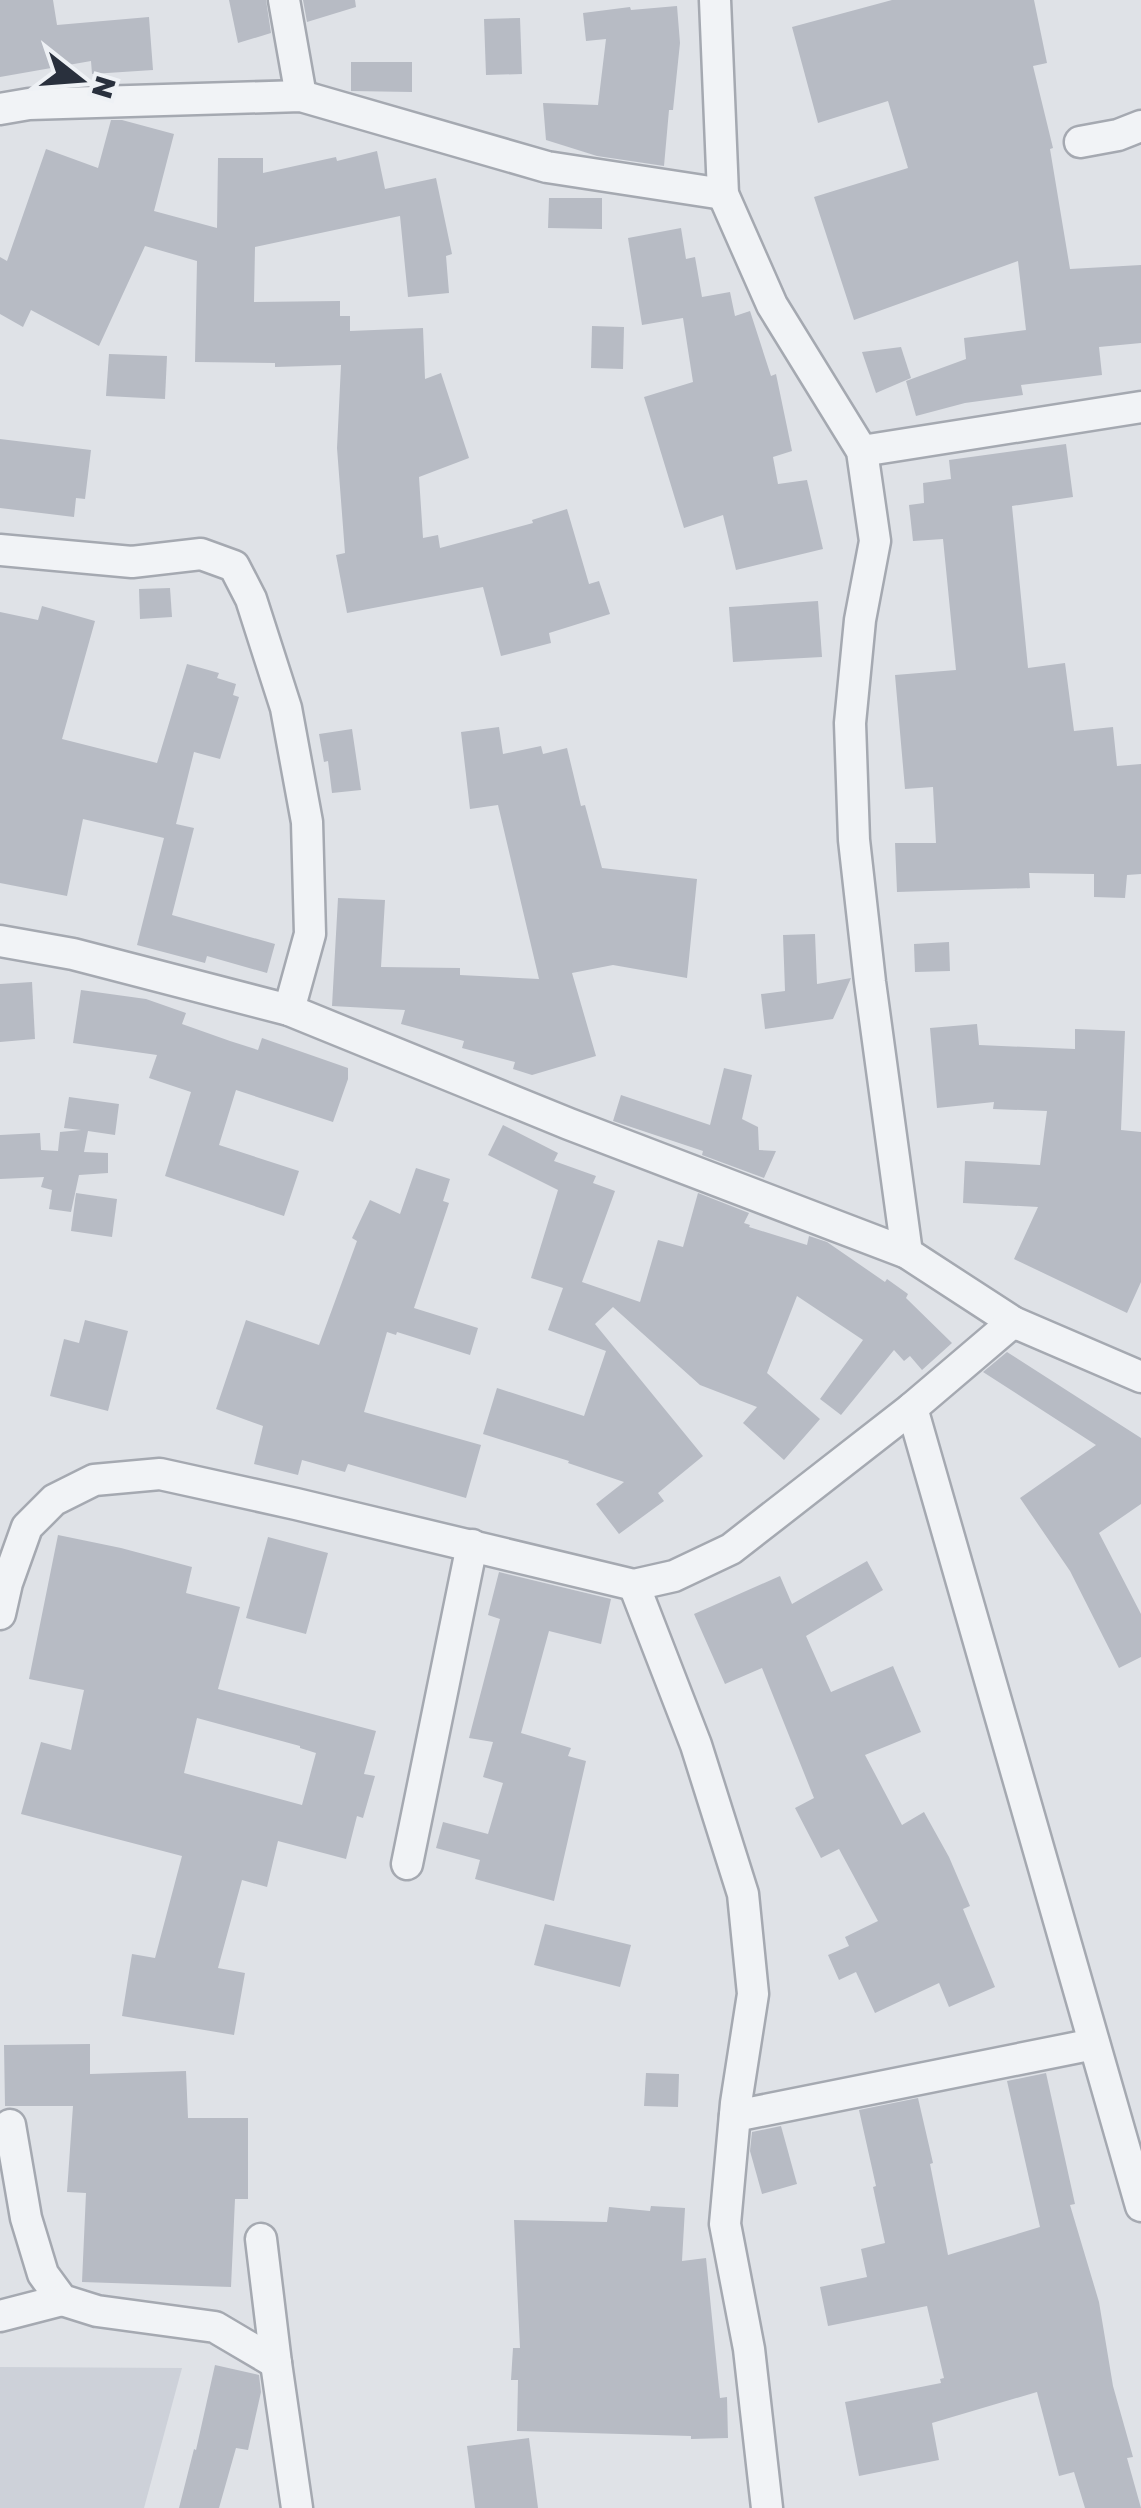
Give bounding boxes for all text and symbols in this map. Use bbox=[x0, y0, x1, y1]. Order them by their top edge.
north arrow bbox=[30, 30, 130, 130]
text: N bbox=[85, 72, 123, 102]

